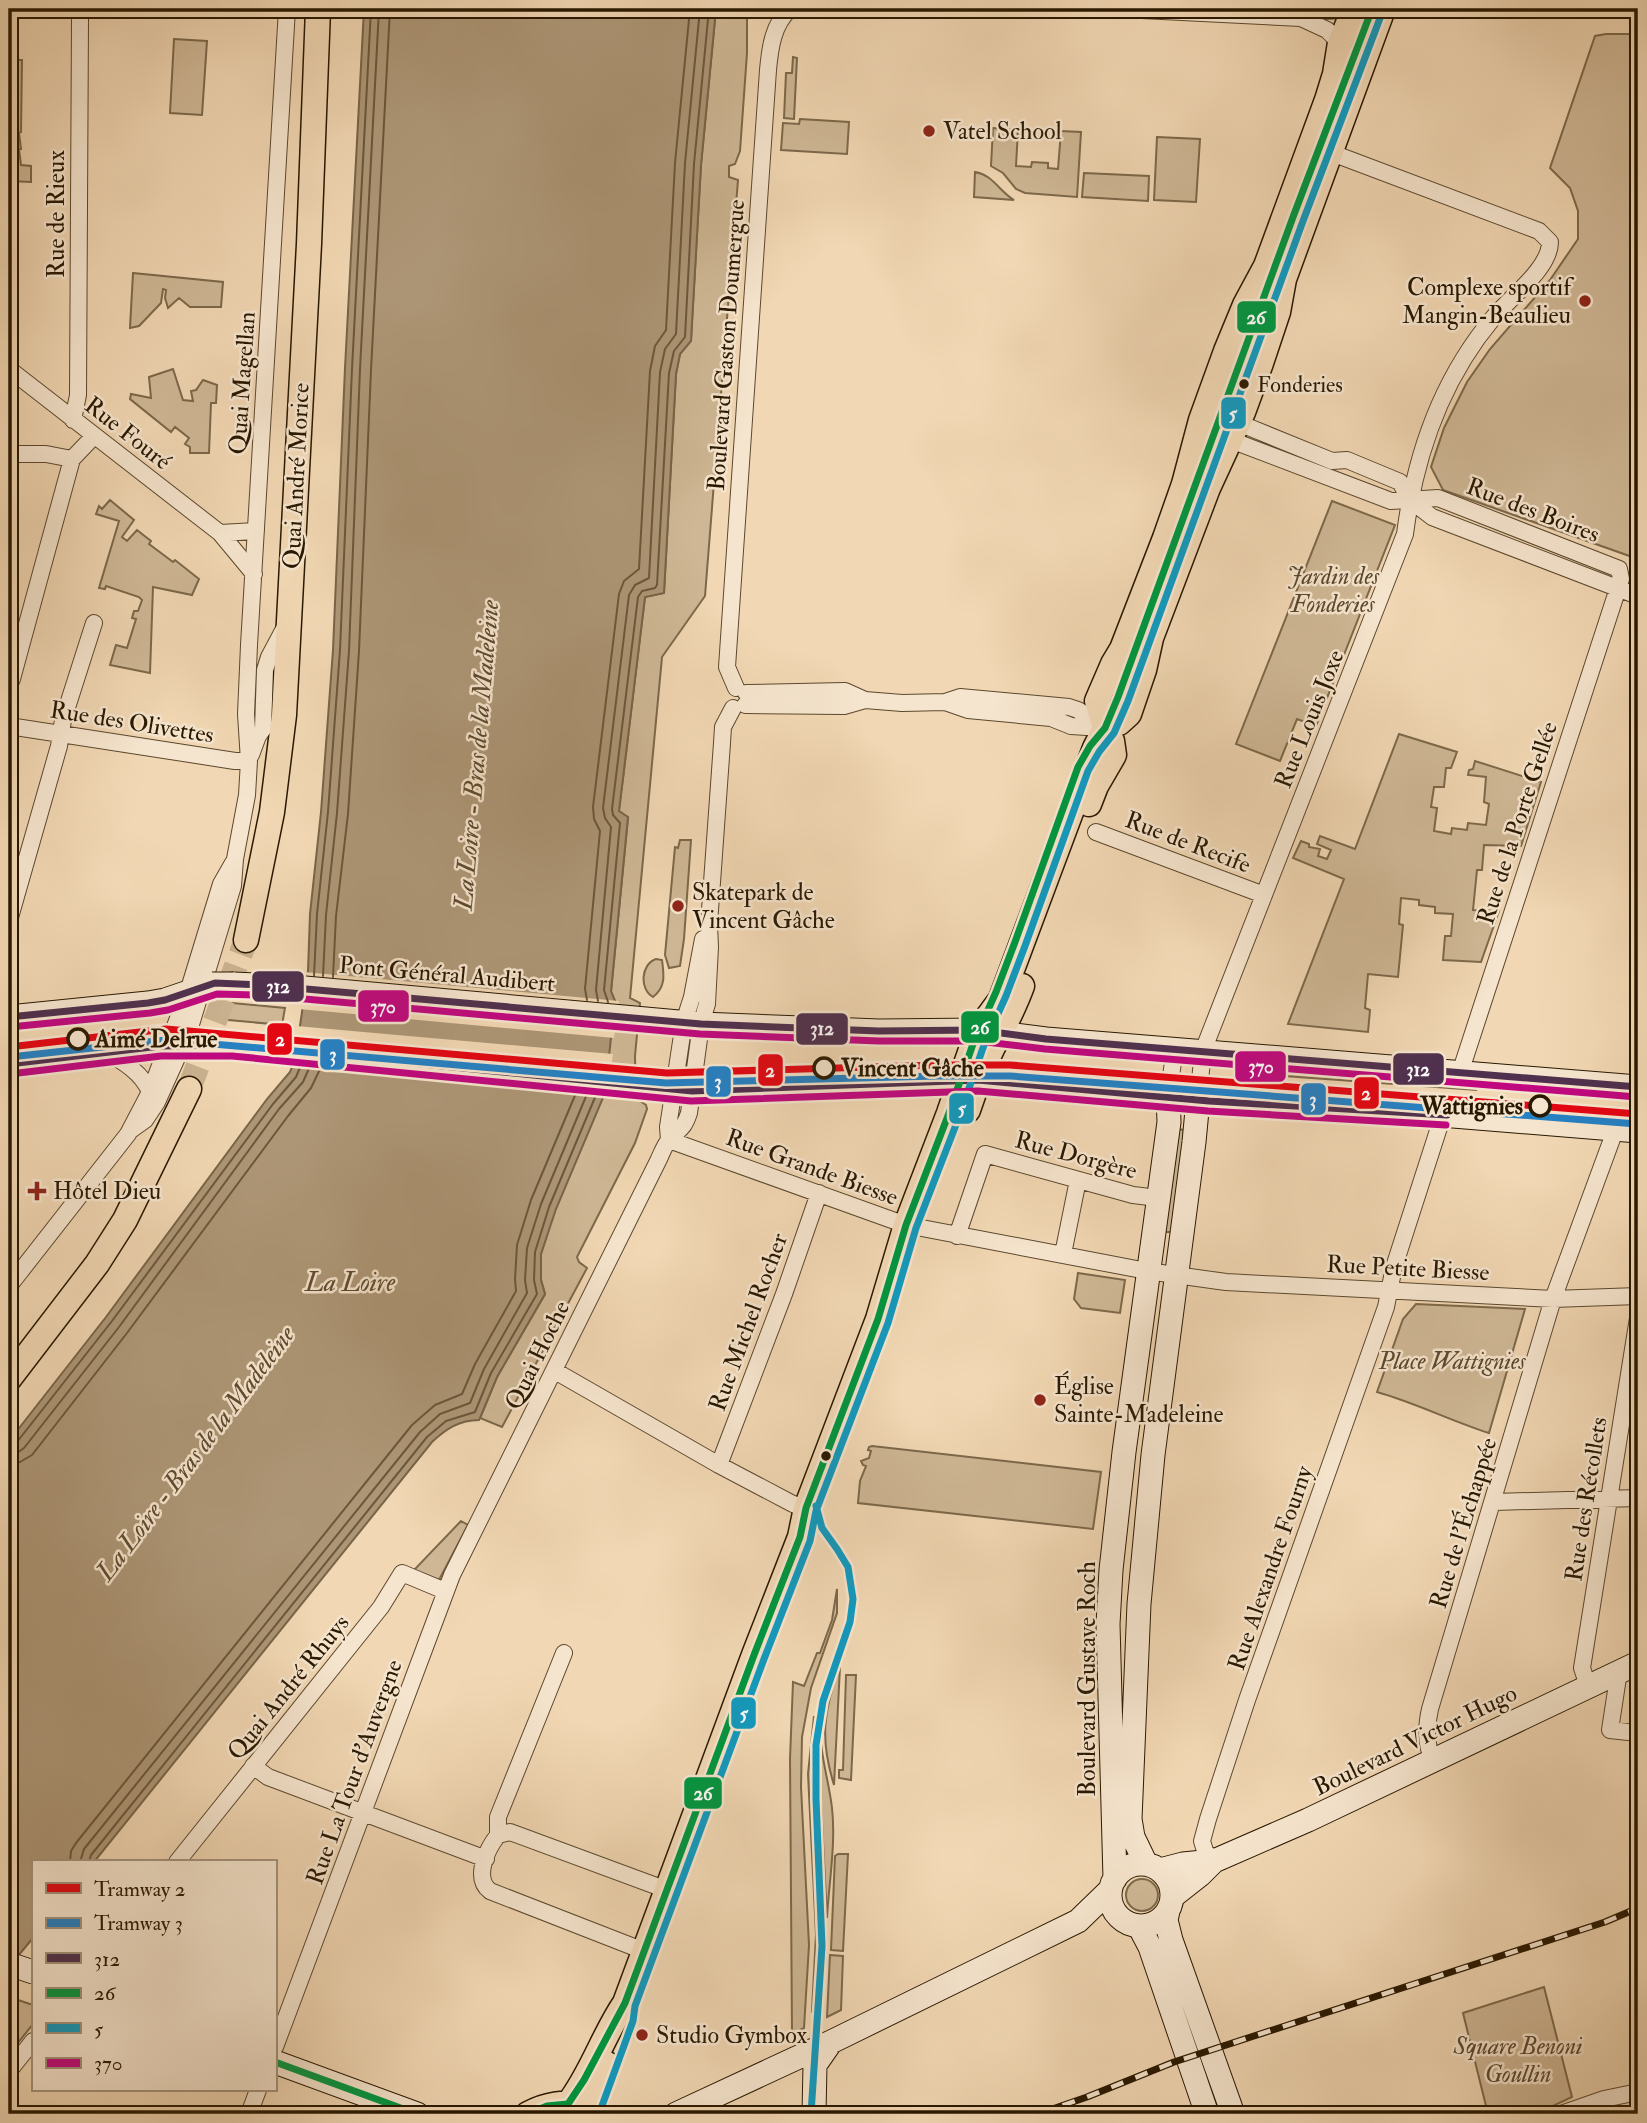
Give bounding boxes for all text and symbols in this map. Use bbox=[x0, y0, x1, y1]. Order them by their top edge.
place label: Vatel School bbox=[943, 116, 1062, 147]
marker: Vatel School bbox=[921, 123, 937, 139]
street label: Rue de Rieux bbox=[41, 150, 72, 278]
street label: Boulevard Gaston Doumergue bbox=[701, 198, 752, 492]
place label: Complexe sportif Mangin-Beaulieu bbox=[1402, 272, 1574, 331]
marker: Complexe sportif Mangin-Beaulieu bbox=[1577, 293, 1593, 309]
line badge: 26 bbox=[1236, 300, 1277, 334]
text: 26 bbox=[1246, 306, 1267, 330]
street label: Quai Magellan bbox=[222, 310, 263, 456]
place label: Fonderies bbox=[1257, 371, 1343, 399]
marker: Fonderies bbox=[1237, 377, 1251, 391]
street label: Quai André Morice bbox=[276, 382, 317, 570]
street label: Rue Fouré bbox=[78, 390, 178, 478]
line badge: 5 bbox=[1220, 396, 1247, 430]
text: 5 bbox=[1229, 402, 1238, 426]
street label: Rue des Boires bbox=[1462, 471, 1604, 550]
park label: Jardin des Fonderies bbox=[1287, 561, 1379, 620]
water label: La Loire - Bras de la Madeleine bbox=[447, 598, 507, 912]
street label: Rue Louis Joxe bbox=[1268, 645, 1351, 793]
street label: Rue des Olivettes bbox=[48, 694, 216, 751]
street label: Rue de la Porte Gellée bbox=[1470, 718, 1565, 929]
street label: Rue de Recife bbox=[1121, 804, 1255, 881]
place label: Skatepark de Vincent Gâche bbox=[692, 877, 835, 936]
marker: Skatepark de Vincent Gâche bbox=[670, 898, 686, 914]
street label: Pont Général Audibert bbox=[338, 950, 556, 999]
line badge: 312 bbox=[251, 970, 305, 1003]
text: 312 bbox=[266, 975, 290, 999]
line badge: 370 bbox=[357, 989, 410, 1023]
text: 370 bbox=[370, 995, 396, 1019]
line badge: 26 bbox=[960, 1010, 1000, 1044]
line badge: 312 bbox=[795, 1012, 849, 1046]
text: 26 bbox=[970, 1016, 991, 1040]
text: 312 bbox=[810, 1017, 834, 1041]
line badge: 2 bbox=[266, 1022, 293, 1056]
place label: Aimé Delrue bbox=[94, 1024, 217, 1055]
marker: Aimé Delrue bbox=[67, 1028, 89, 1050]
text: 2 bbox=[275, 1028, 285, 1052]
line badge: 3 bbox=[319, 1038, 346, 1071]
text: 3 bbox=[329, 1043, 337, 1067]
line badge: 370 bbox=[1234, 1050, 1287, 1083]
line badge: 312 bbox=[1392, 1052, 1445, 1086]
line badge: 2 bbox=[757, 1053, 784, 1087]
place label: Vincent Gâche bbox=[840, 1053, 984, 1084]
text: 370 bbox=[1248, 1055, 1274, 1079]
marker: Vincent Gâche bbox=[813, 1057, 835, 1079]
text: 312 bbox=[1406, 1058, 1430, 1082]
text: 2 bbox=[765, 1059, 775, 1083]
line badge: 3 bbox=[705, 1065, 732, 1098]
text: 3 bbox=[714, 1070, 722, 1094]
line badge: 2 bbox=[1353, 1076, 1380, 1110]
line badge: 3 bbox=[1300, 1082, 1327, 1116]
text: 2 bbox=[1361, 1082, 1371, 1106]
text: 3 bbox=[1309, 1088, 1317, 1112]
place label: Wattignies bbox=[1419, 1091, 1523, 1122]
line badge: 5 bbox=[948, 1092, 975, 1125]
marker: Wattignies bbox=[1529, 1095, 1551, 1117]
text: 5 bbox=[958, 1097, 967, 1121]
street label: Rue Grande Biesse bbox=[721, 1122, 902, 1213]
street label: Rue Dorgère bbox=[1011, 1124, 1140, 1187]
place label: Hôtel Dieu bbox=[53, 1176, 161, 1207]
marker: Hôtel Dieu bbox=[27, 1181, 47, 1201]
street label: Rue Michel Rocher bbox=[702, 1229, 795, 1415]
street label: Rue Petite Biesse bbox=[1326, 1249, 1490, 1288]
water label: La Loire bbox=[304, 1267, 395, 1299]
street label: Quai Hoche bbox=[498, 1296, 577, 1415]
water label: La Loire - Bras de la Madeleine bbox=[89, 1319, 302, 1588]
park label: Place Wattignies bbox=[1377, 1346, 1526, 1377]
place label: Église Sainte-Madeleine bbox=[1054, 1370, 1223, 1430]
marker: Église Sainte-Madeleine bbox=[1032, 1392, 1048, 1408]
street label: Rue des Récollets bbox=[1558, 1415, 1615, 1583]
street label: Rue de l'Échappée bbox=[1422, 1434, 1504, 1612]
unlabelled marker bbox=[819, 1449, 833, 1463]
street label: Rue Alexandre Fourny bbox=[1221, 1461, 1320, 1675]
street label: Boulevard Gustave Roch bbox=[1072, 1561, 1103, 1797]
street label: Quai André Rhuys bbox=[220, 1608, 356, 1766]
street label: Rue La Tour d'Auvergne bbox=[299, 1655, 410, 1889]
street label: Boulevard Victor Hugo bbox=[1308, 1678, 1522, 1803]
line badge: 5 bbox=[730, 1696, 757, 1730]
text: 5 bbox=[740, 1702, 749, 1726]
line badge: 26 bbox=[683, 1776, 723, 1810]
text: 26 bbox=[693, 1782, 714, 1806]
legend bbox=[32, 1860, 276, 2092]
text: Tramway 2 bbox=[94, 1876, 185, 1903]
text: Tramway 3 bbox=[94, 1910, 183, 1937]
text: 312 bbox=[94, 1946, 120, 1973]
text: 26 bbox=[94, 1980, 117, 2007]
text: 5 bbox=[94, 2016, 104, 2043]
place label: Studio Gymbox bbox=[656, 2020, 808, 2051]
marker: Studio Gymbox bbox=[634, 2027, 650, 2043]
park label: Square Benoni Goullin bbox=[1452, 2031, 1583, 2090]
text: 370 bbox=[94, 2050, 122, 2077]

